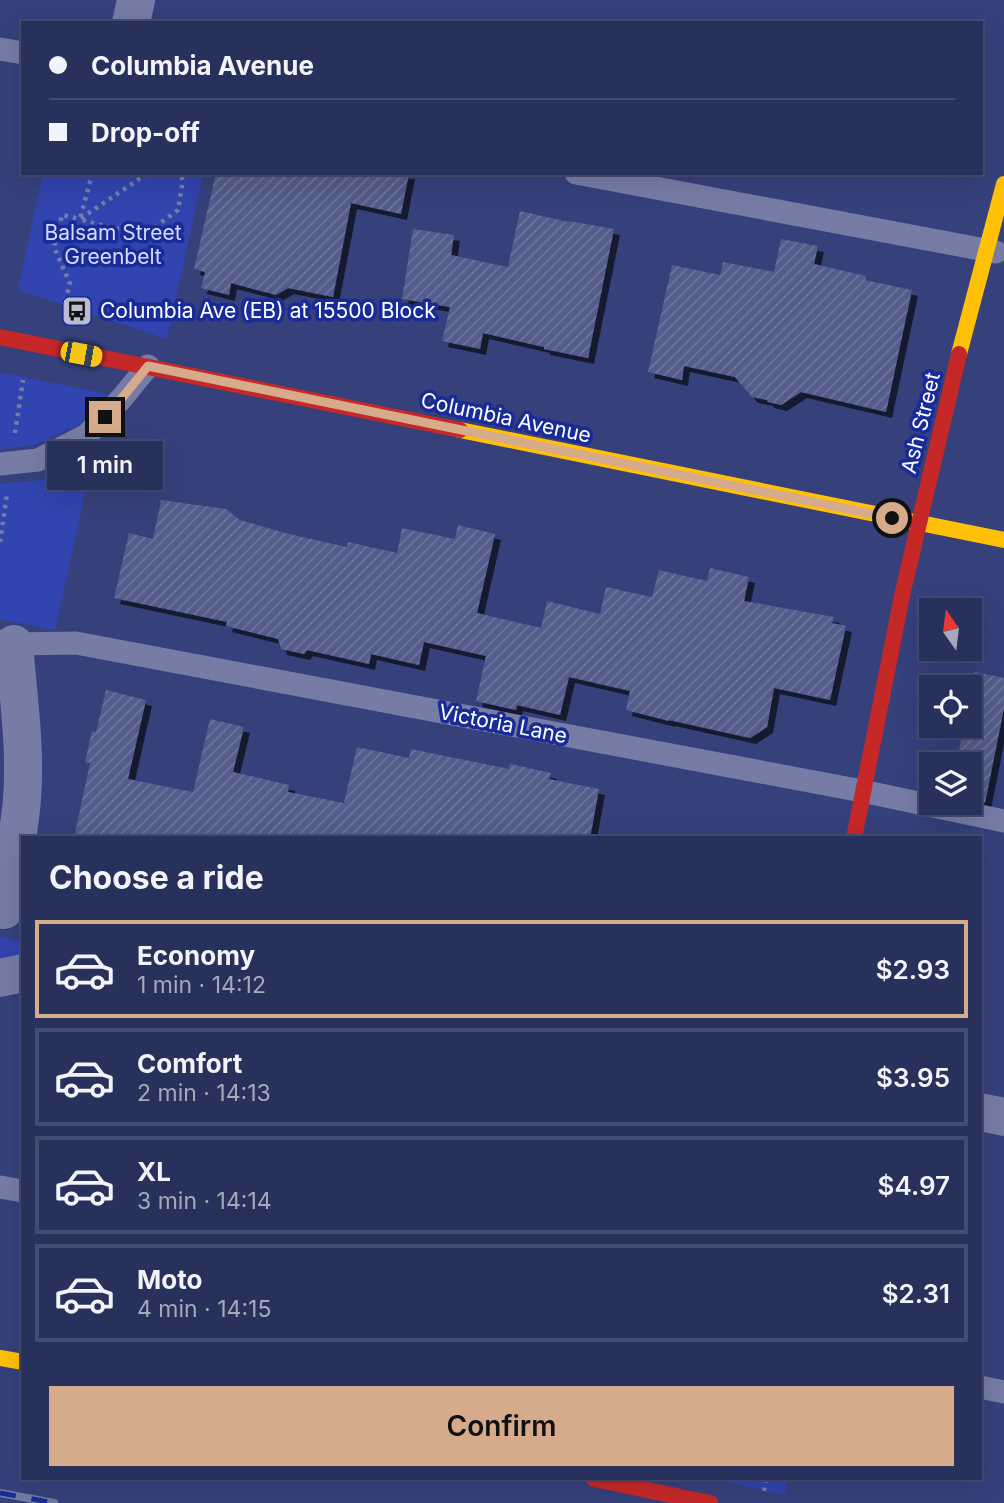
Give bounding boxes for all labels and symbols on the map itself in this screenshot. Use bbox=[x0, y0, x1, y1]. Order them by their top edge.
park label: Balsam Street Greenbelt bbox=[44, 220, 182, 269]
bus stop icon: Columbia Ave (EB) at 15500 Block bbox=[60, 294, 94, 328]
place label: Columbia Ave (EB) at 15500 Block bbox=[100, 298, 436, 323]
car bbox=[59, 340, 104, 368]
street label: Ash Street bbox=[896, 370, 945, 476]
street label: Columbia Avenue bbox=[419, 387, 593, 448]
route end bbox=[89, 401, 121, 433]
callout: 1 min bbox=[47, 442, 163, 490]
route start bbox=[876, 502, 908, 534]
north arrow bbox=[919, 598, 982, 662]
street label: Victoria Lane bbox=[437, 699, 569, 748]

